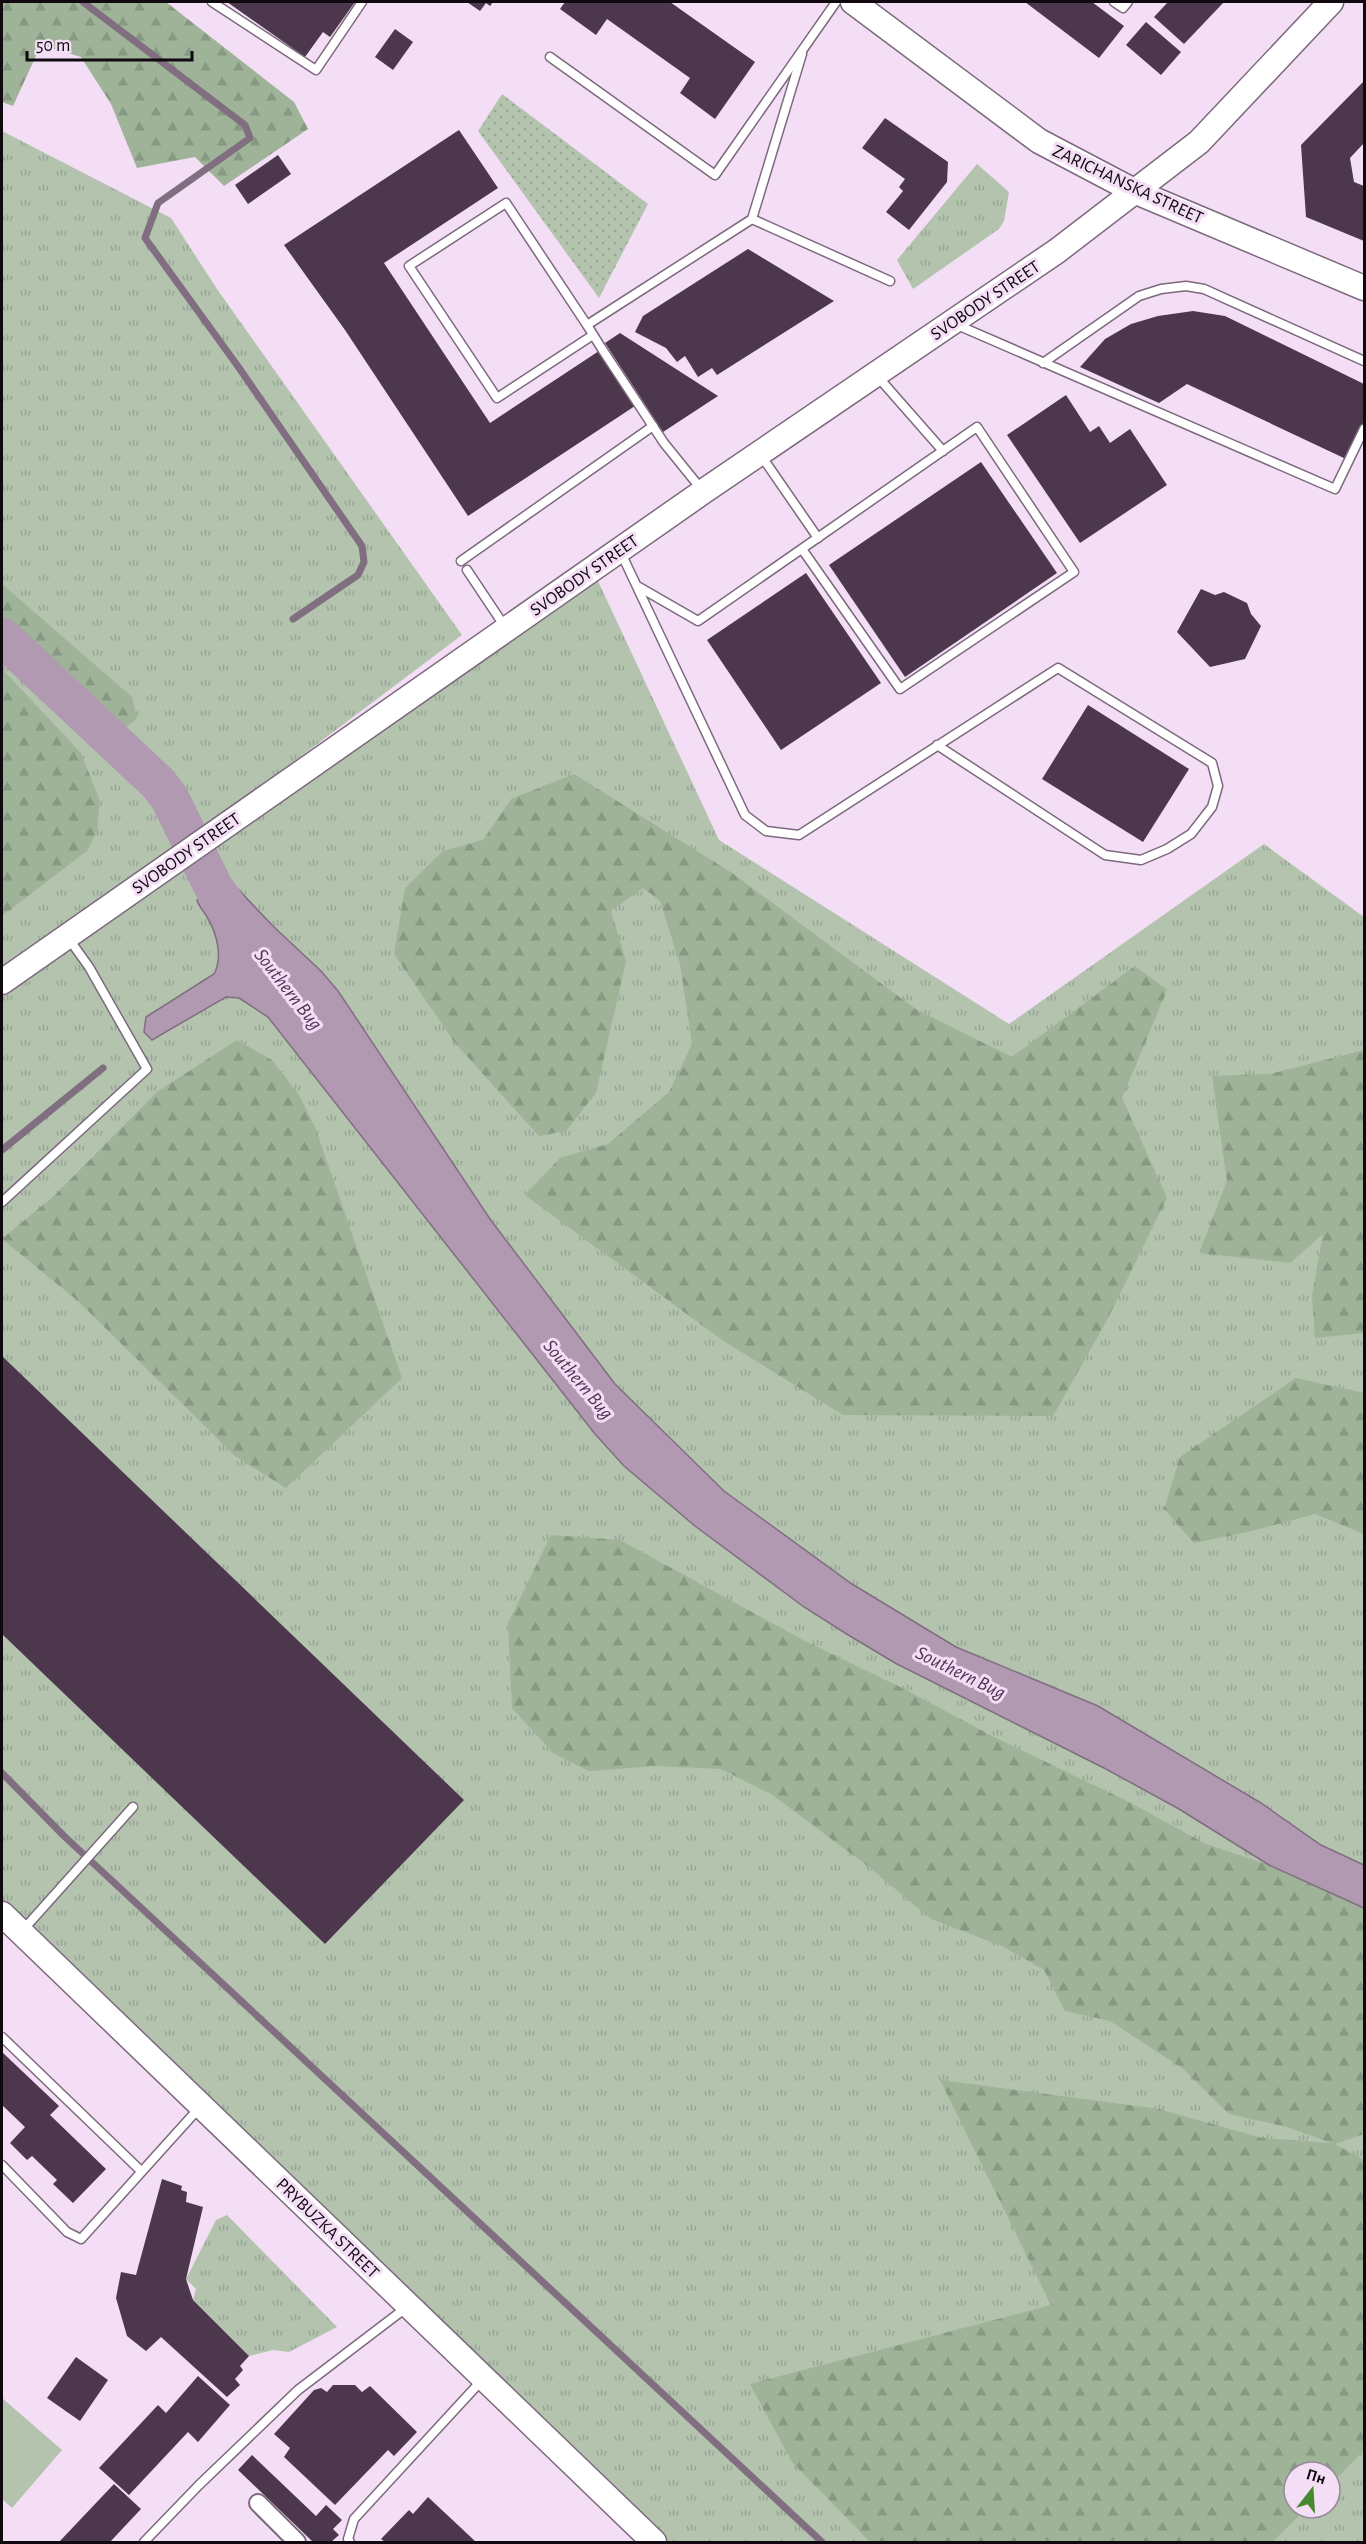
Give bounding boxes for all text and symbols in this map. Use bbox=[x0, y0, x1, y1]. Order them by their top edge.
scale bar bbox=[27, 24, 192, 62]
text: 50 m bbox=[36, 37, 70, 55]
street label: ZARICHANSKA STREET bbox=[1050, 142, 1206, 228]
street label: SVOBODY STREET bbox=[928, 258, 1044, 344]
street label: SVOBODY STREET bbox=[527, 532, 642, 620]
street label: SVOBODY STREET bbox=[129, 810, 244, 898]
water label: Southern Bug bbox=[250, 945, 326, 1034]
water label: Southern Bug bbox=[539, 1336, 617, 1423]
water label: Southern Bug bbox=[913, 1643, 1009, 1703]
street label: PRYBUZKA STREET bbox=[272, 2175, 382, 2282]
north arrow bbox=[1282, 2460, 1342, 2520]
text: Пн bbox=[1304, 2466, 1328, 2487]

